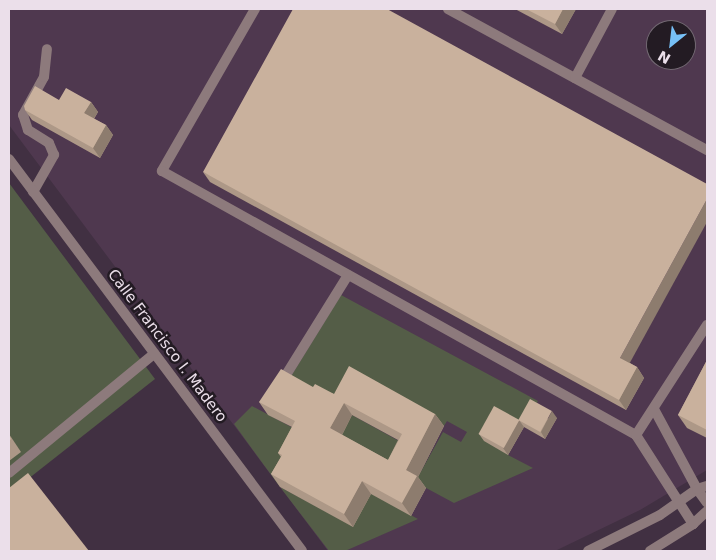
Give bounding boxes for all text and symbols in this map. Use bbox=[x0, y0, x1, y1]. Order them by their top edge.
north arrow bbox=[646, 20, 696, 70]
text: N bbox=[655, 47, 673, 67]
street label: Calle Francisco I. Madero bbox=[104, 266, 230, 426]

